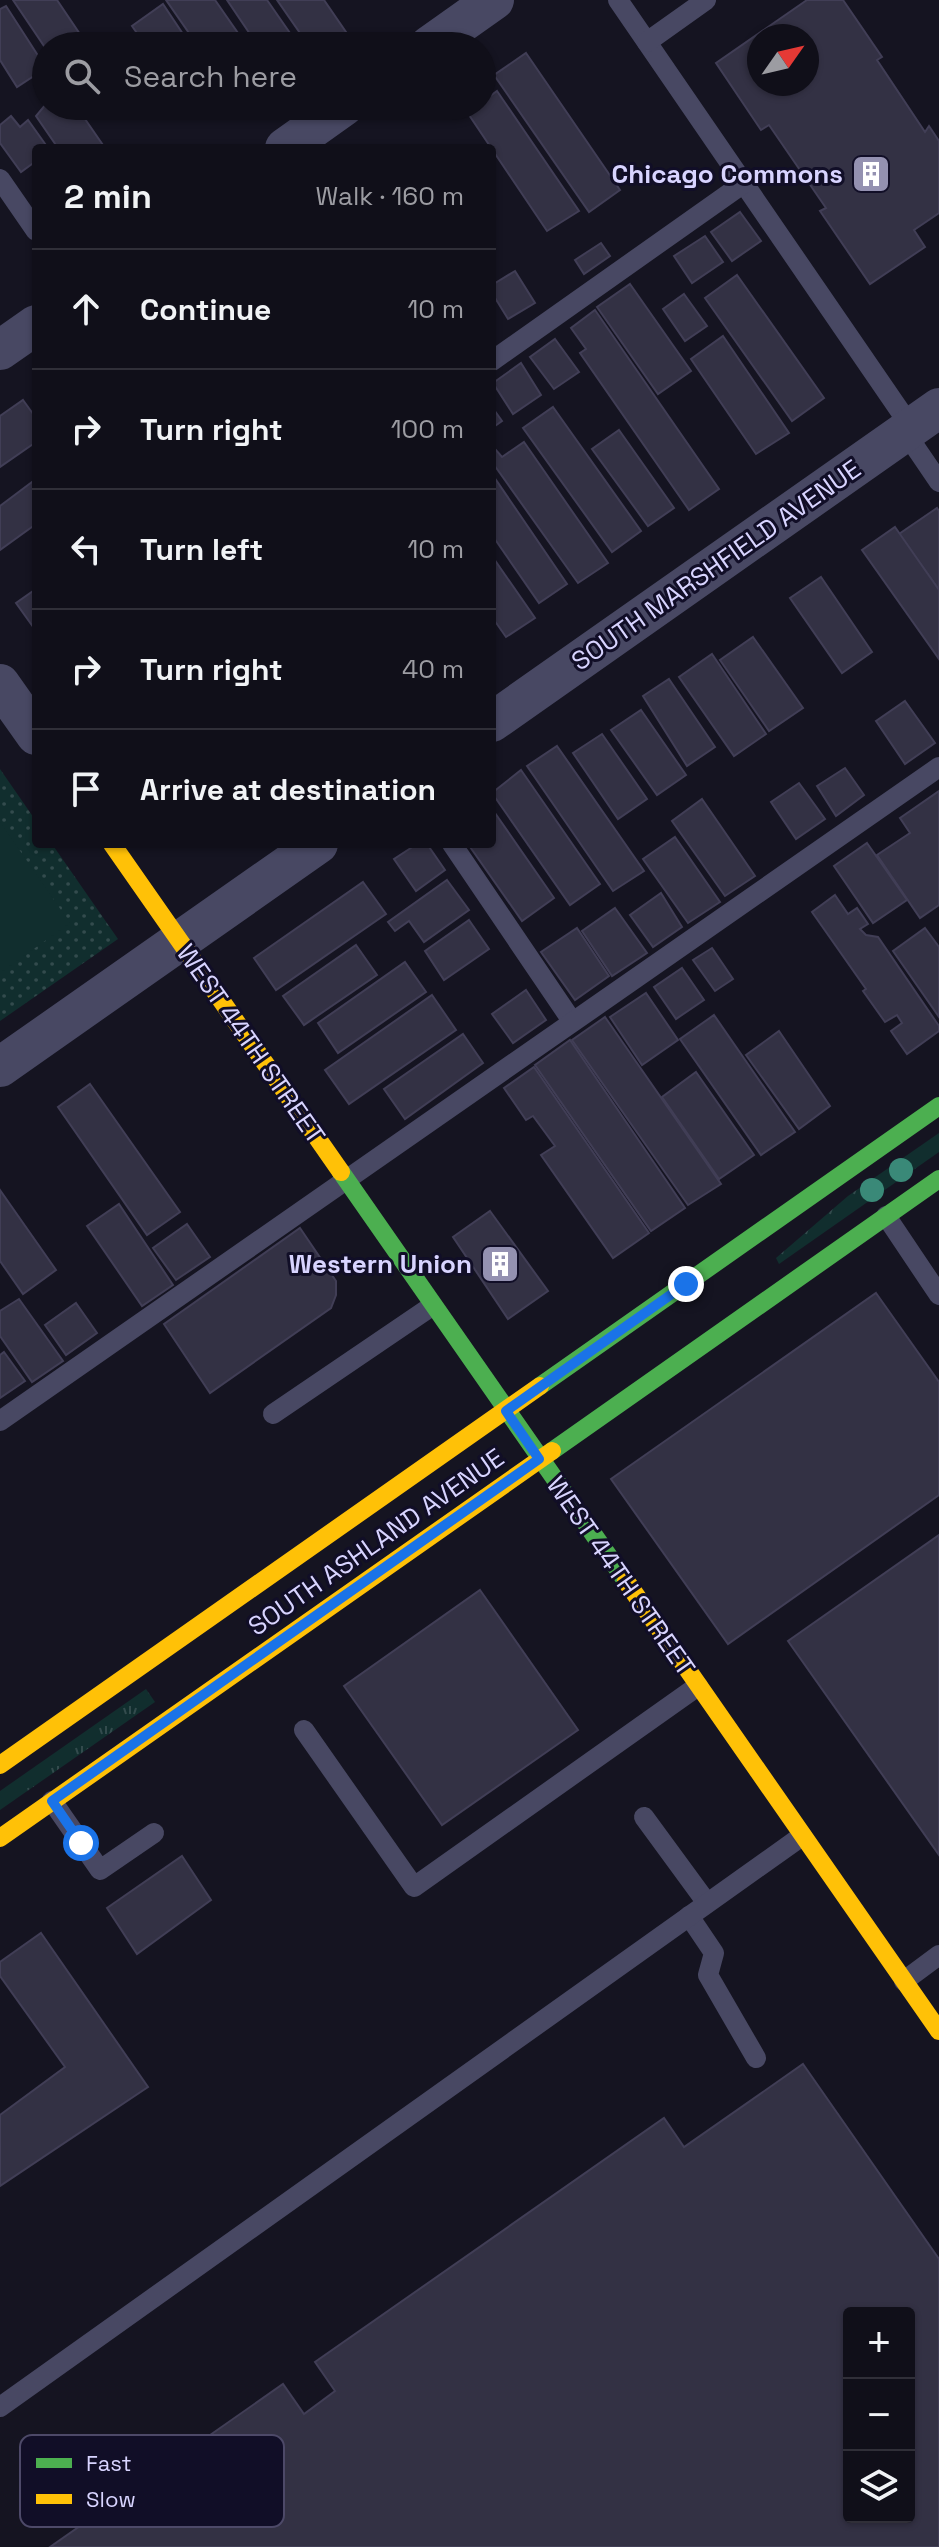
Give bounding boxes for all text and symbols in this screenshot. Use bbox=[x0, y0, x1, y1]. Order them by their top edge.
north arrow bbox=[747, 24, 819, 96]
search box bbox=[32, 32, 496, 120]
icon: search bbox=[60, 54, 104, 98]
text: Search here bbox=[124, 57, 297, 96]
building icon: Chicago Commons bbox=[850, 153, 892, 195]
place label: Chicago Commons bbox=[612, 157, 843, 191]
text: 2 min bbox=[64, 175, 152, 218]
text: Walk · 160 m bbox=[315, 179, 464, 213]
icon: ahead bbox=[64, 287, 108, 331]
text: Continue bbox=[140, 290, 271, 329]
text: 10 m bbox=[407, 292, 464, 326]
icon: right bbox=[64, 407, 108, 451]
text: Turn right bbox=[140, 410, 283, 449]
text: 100 m bbox=[391, 412, 464, 446]
street label: SOUTH MARSHFIELD AVENUE bbox=[565, 452, 867, 678]
icon: left bbox=[64, 527, 108, 571]
text: Turn left bbox=[140, 530, 263, 569]
text: 10 m bbox=[407, 532, 464, 566]
icon: right bbox=[64, 647, 108, 691]
text: Turn right bbox=[140, 650, 283, 689]
text: 40 m bbox=[402, 652, 464, 686]
icon: arrive bbox=[64, 767, 108, 811]
text: Arrive at destination bbox=[140, 770, 436, 809]
street label: WEST 44TH STREET bbox=[169, 937, 333, 1151]
building icon: Western Union bbox=[479, 1243, 521, 1285]
place label: Western Union bbox=[289, 1247, 472, 1281]
route end bbox=[668, 1266, 704, 1302]
street label: SOUTH ASHLAND AVENUE bbox=[241, 1441, 511, 1643]
street label: WEST 44TH STREET bbox=[539, 1469, 703, 1683]
route start bbox=[63, 1825, 99, 1861]
map controls bbox=[843, 2307, 915, 2523]
button: + bbox=[843, 2307, 915, 2379]
button: − bbox=[843, 2379, 915, 2451]
legend bbox=[20, 2435, 284, 2527]
text: Fast bbox=[86, 2449, 132, 2477]
button: layers bbox=[843, 2451, 915, 2523]
text: Slow bbox=[86, 2485, 136, 2513]

